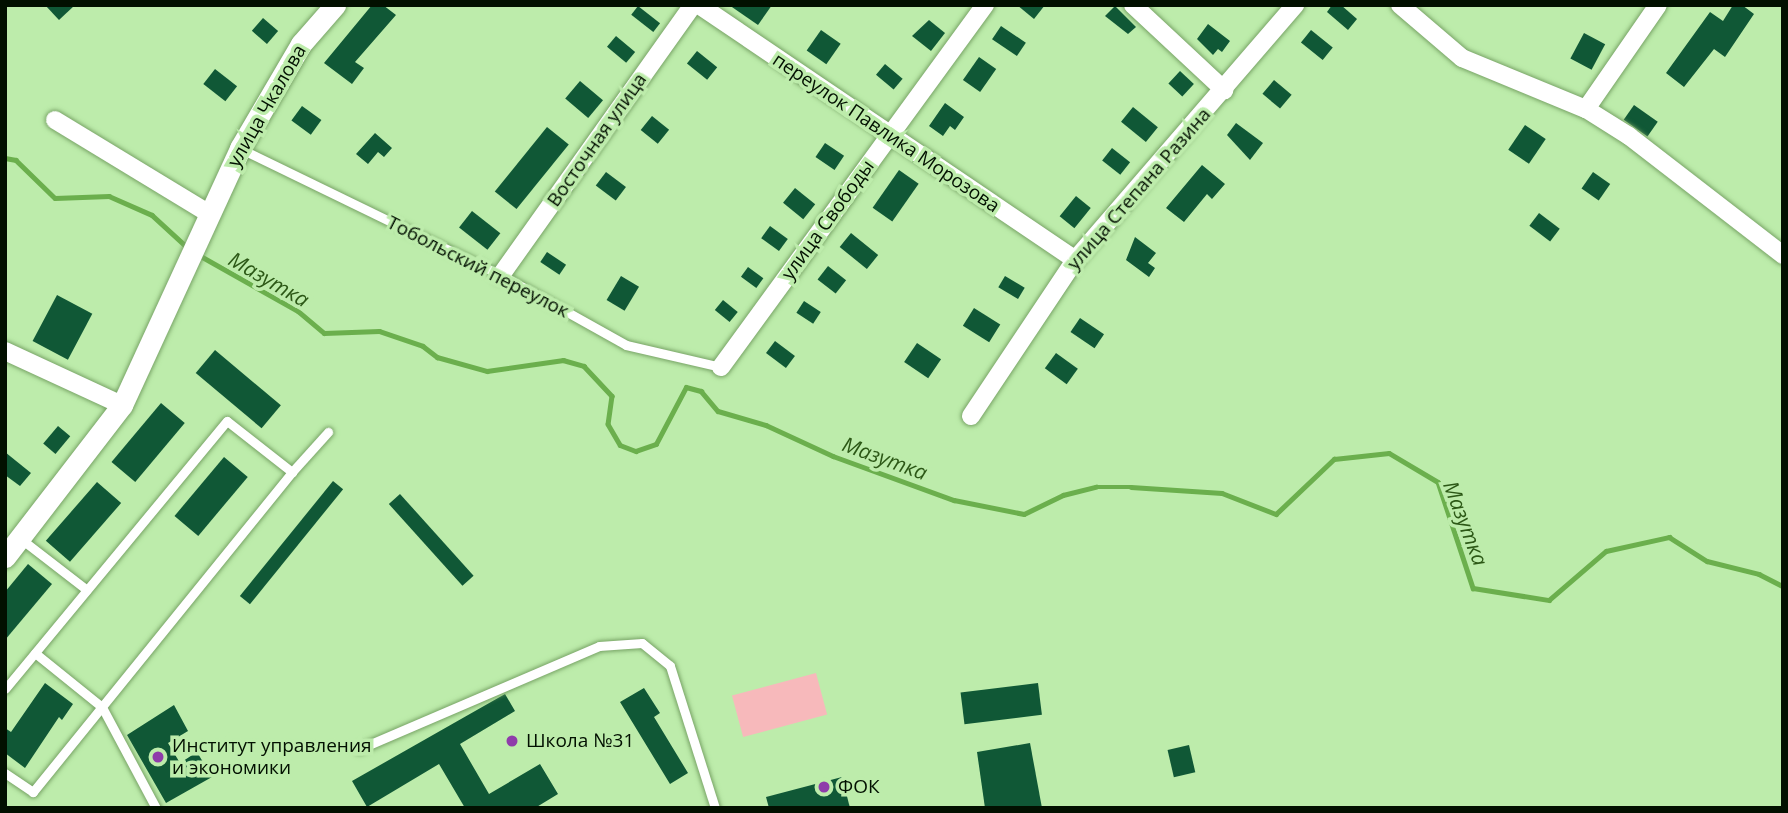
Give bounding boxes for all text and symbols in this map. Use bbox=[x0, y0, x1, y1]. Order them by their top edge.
street label: улица Чкалова bbox=[223, 41, 311, 171]
street label: переулок Павлика Морозова bbox=[768, 48, 1004, 218]
street label: Восточная улица bbox=[542, 69, 652, 211]
street label: улица Степана Разина bbox=[1062, 103, 1216, 275]
street label: улица Свободы bbox=[777, 156, 879, 284]
street label: Тобольский переулок bbox=[383, 211, 573, 323]
water label: Мазутка bbox=[224, 246, 314, 312]
water label: Мазутка bbox=[839, 431, 931, 485]
water label: Мазутка bbox=[1438, 477, 1494, 569]
place label: Школа №31 bbox=[526, 730, 634, 752]
marker: Школа №31 bbox=[504, 733, 520, 749]
place label: Институт управления и экономики bbox=[172, 735, 371, 779]
marker: Институт управления и экономики bbox=[150, 749, 166, 765]
place label: ФОК bbox=[838, 776, 880, 798]
marker: ФОК bbox=[816, 779, 832, 795]

